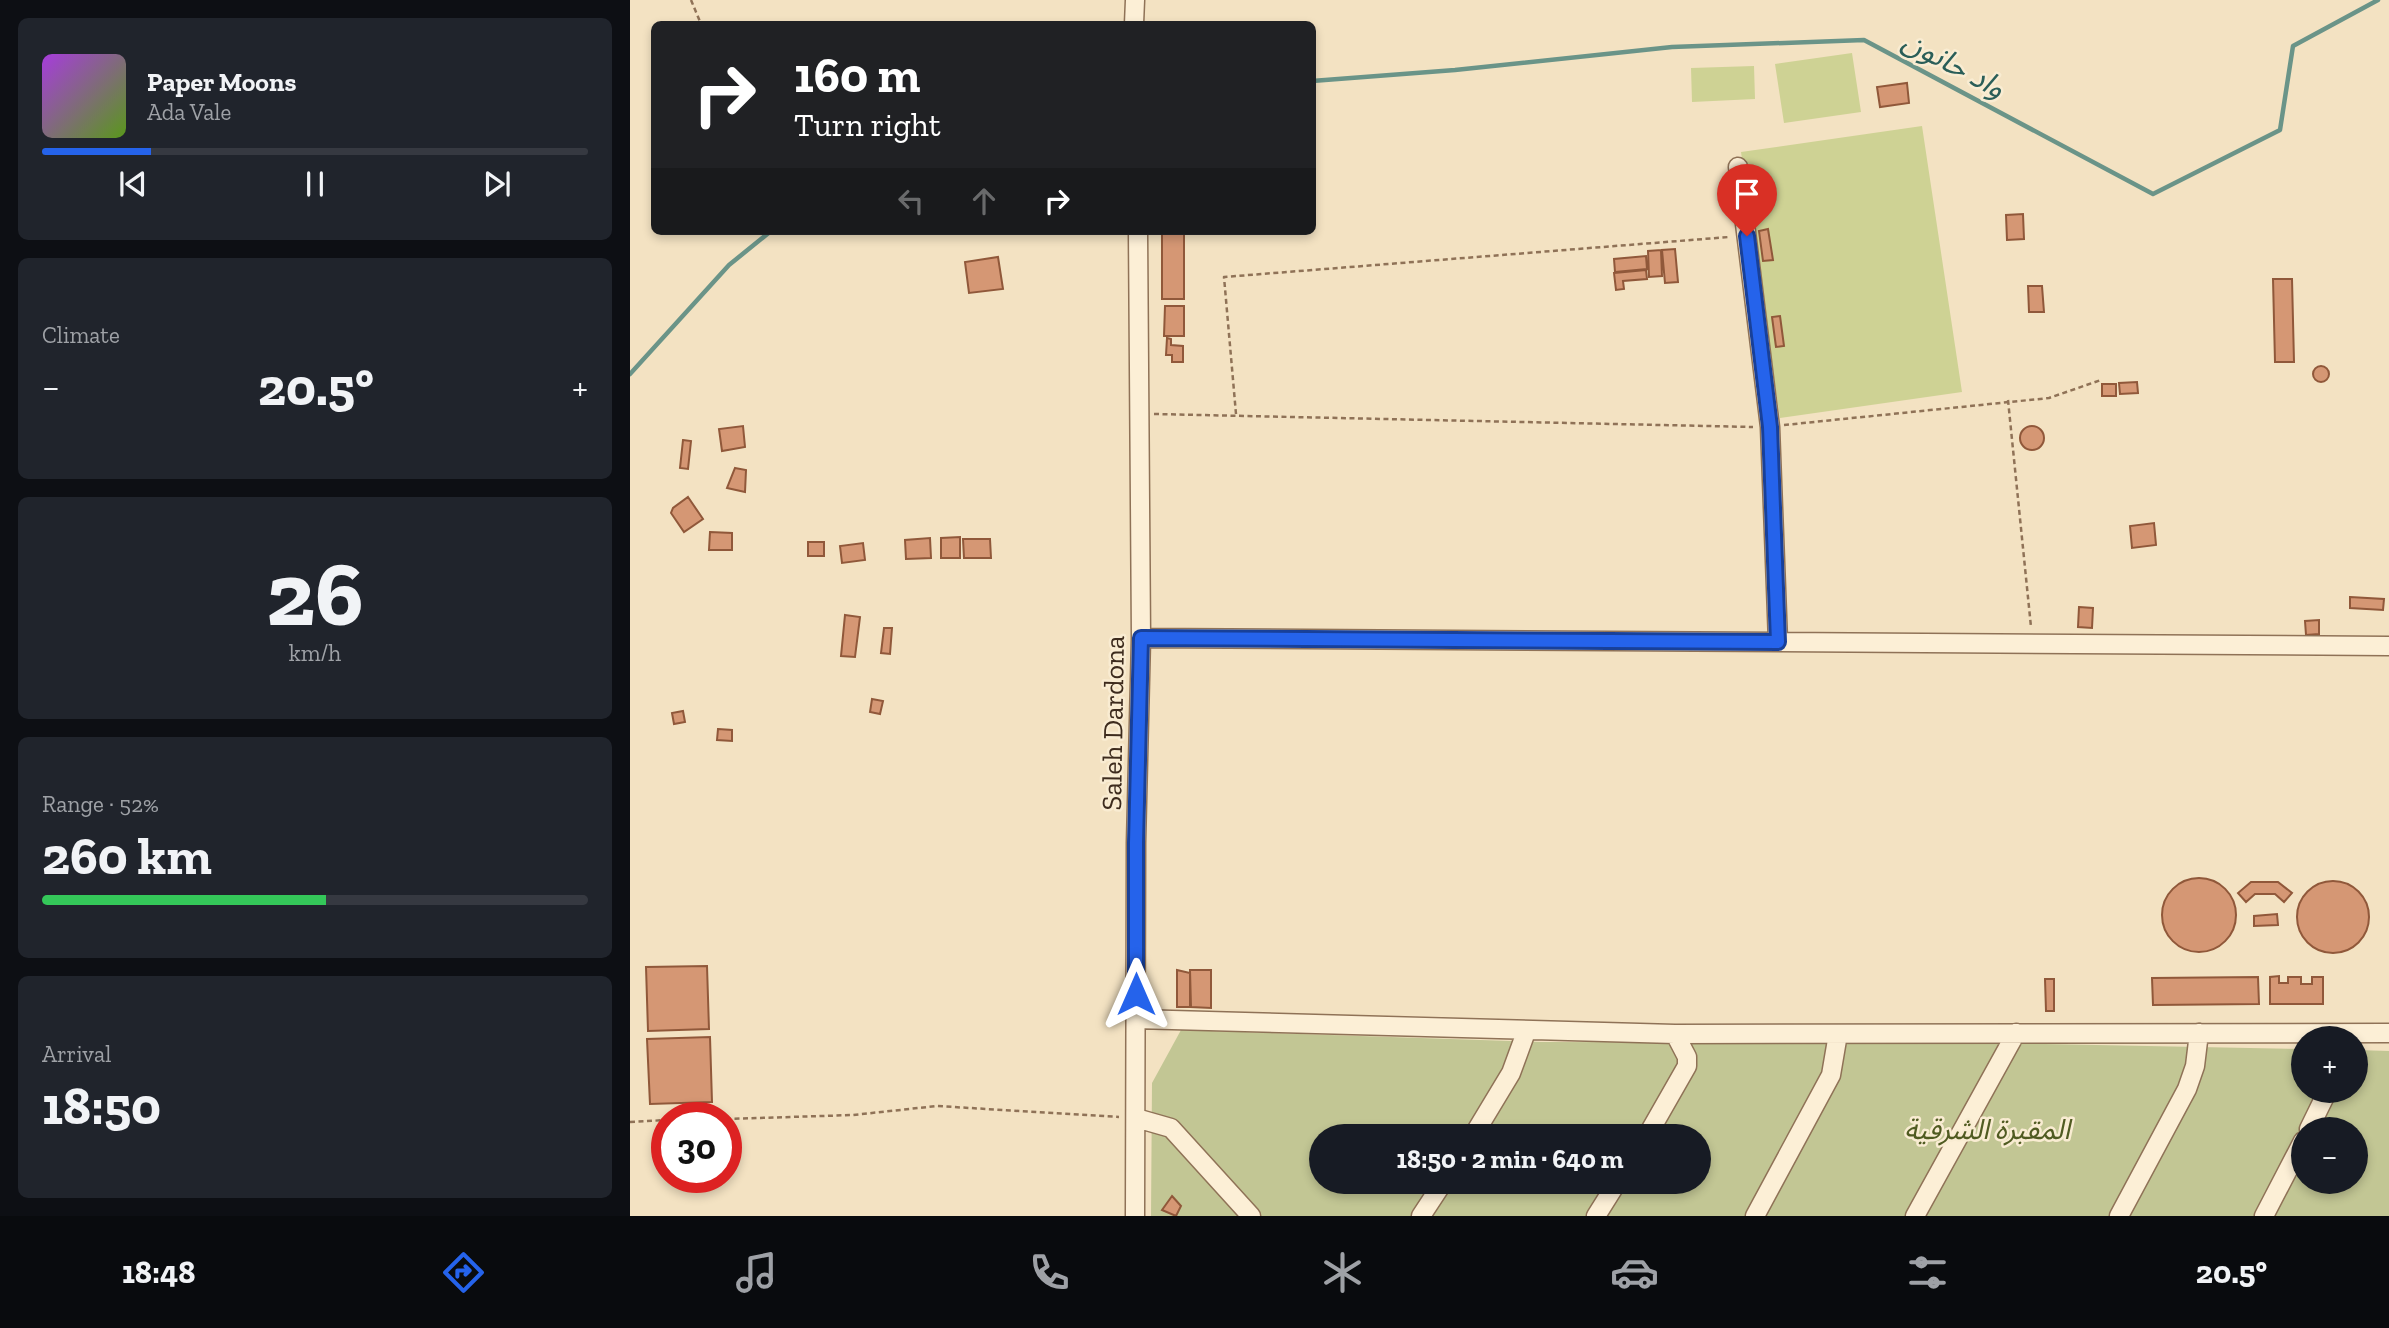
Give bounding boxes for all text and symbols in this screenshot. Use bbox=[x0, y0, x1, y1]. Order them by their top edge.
water label: واد حانون bbox=[1897, 22, 2011, 106]
text: 160 m bbox=[794, 46, 920, 105]
icon: right bbox=[679, 49, 770, 140]
text: Paper Moons bbox=[147, 66, 296, 98]
text: Ada Vale bbox=[147, 98, 231, 126]
text: Turn right bbox=[794, 106, 941, 144]
pin bbox=[1717, 164, 1777, 236]
icon: previous bbox=[114, 165, 152, 203]
icon: pause bbox=[296, 165, 334, 203]
icon: next bbox=[478, 165, 516, 203]
icon: arrive bbox=[1728, 175, 1766, 213]
icon: left bbox=[892, 182, 930, 220]
icon: ahead bbox=[965, 182, 1003, 220]
icon: right bbox=[1038, 182, 1076, 220]
text: Climate bbox=[42, 321, 120, 349]
text: 20.5° bbox=[258, 356, 374, 418]
text: − bbox=[42, 364, 60, 410]
text: + bbox=[572, 364, 588, 410]
text: 26 bbox=[266, 539, 364, 648]
street label: Saleh Dardona bbox=[1095, 635, 1131, 811]
text: km/h bbox=[289, 639, 341, 667]
text: Range · 52% bbox=[42, 790, 159, 818]
text: 260 km bbox=[42, 825, 212, 887]
position arrow bbox=[1099, 957, 1173, 1031]
map controls bbox=[2291, 1026, 2368, 1194]
button: + bbox=[2291, 1026, 2368, 1103]
text: Arrival bbox=[42, 1040, 111, 1068]
text: 18:50 bbox=[42, 1075, 161, 1137]
speed limit sign: 30 bbox=[651, 1102, 742, 1193]
park label: المقبرة الشرقية bbox=[1904, 1113, 2073, 1146]
button: − bbox=[2291, 1117, 2368, 1194]
text: 18:50 · 2 min · 640 m bbox=[1396, 1143, 1624, 1175]
icon: directions bbox=[439, 1248, 488, 1297]
icon: music bbox=[732, 1248, 781, 1297]
icon: phone bbox=[1025, 1248, 1074, 1297]
icon: climate bbox=[1318, 1248, 1367, 1297]
icon: car bbox=[1610, 1248, 1659, 1297]
icon: filters bbox=[1903, 1248, 1952, 1297]
text: 18:48 bbox=[122, 1253, 195, 1291]
text: 20.5° bbox=[2196, 1253, 2267, 1291]

